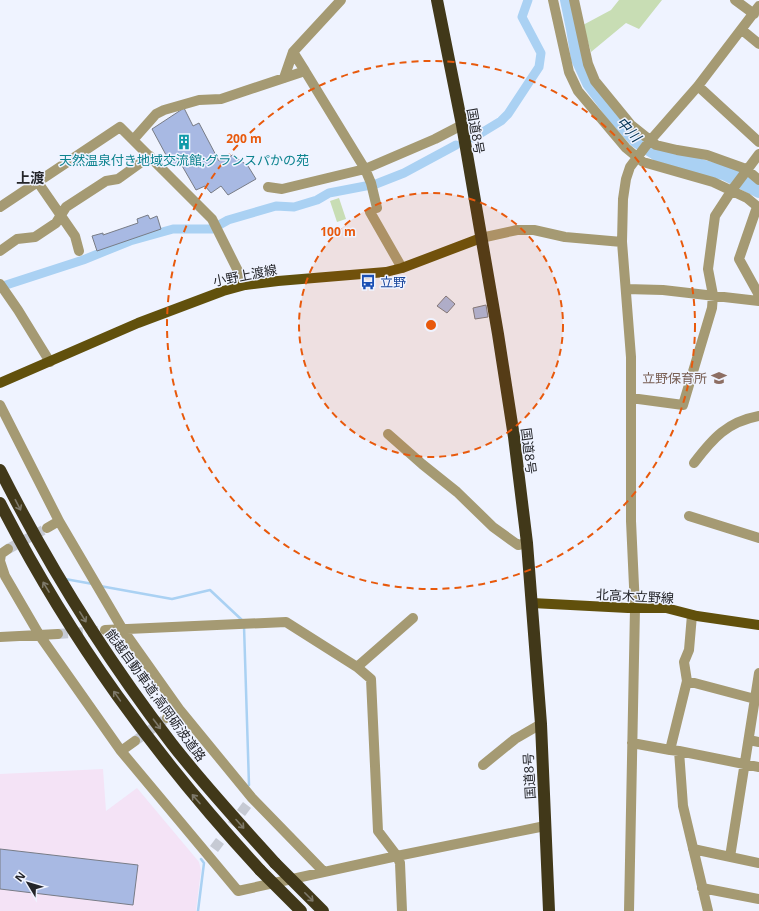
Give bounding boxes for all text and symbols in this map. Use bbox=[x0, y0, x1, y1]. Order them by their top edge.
street label: 国道8号 bbox=[463, 107, 489, 155]
water label: 中川 bbox=[613, 112, 647, 147]
text: 200 m bbox=[226, 130, 262, 147]
building icon: 天然温泉付き地域交流館;グランスパかの苑 bbox=[175, 133, 193, 151]
place label: 天然温泉付き地域交流館;グランスパかの苑 bbox=[59, 151, 309, 169]
district label: 上渡 bbox=[16, 168, 45, 187]
text: 100 m bbox=[320, 223, 356, 240]
street label: 小野上渡線 bbox=[211, 260, 279, 290]
bus stop icon: 立野 bbox=[359, 273, 377, 291]
place label: 立野 bbox=[380, 273, 406, 291]
centre of rings bbox=[424, 318, 438, 332]
place label: 立野保育所 bbox=[642, 369, 707, 387]
school or university icon: 立野保育所 bbox=[710, 369, 728, 387]
street label: 国道8号 bbox=[517, 427, 541, 475]
one-way arrow bbox=[15, 499, 22, 511]
one-way arrow bbox=[42, 582, 50, 593]
street label: 北高木立野線 bbox=[596, 585, 674, 607]
one-way arrow bbox=[80, 611, 88, 623]
street label: 能越自動車道;高岡砺波道路 bbox=[102, 625, 210, 765]
one-way arrow bbox=[113, 691, 121, 702]
one-way arrow bbox=[153, 718, 162, 729]
street label: 国道8号 bbox=[519, 752, 539, 800]
one-way arrow bbox=[192, 794, 201, 804]
one-way arrow bbox=[235, 819, 244, 829]
north arrow bbox=[8, 863, 48, 903]
text: N bbox=[11, 868, 28, 885]
one-way arrow bbox=[304, 892, 314, 902]

